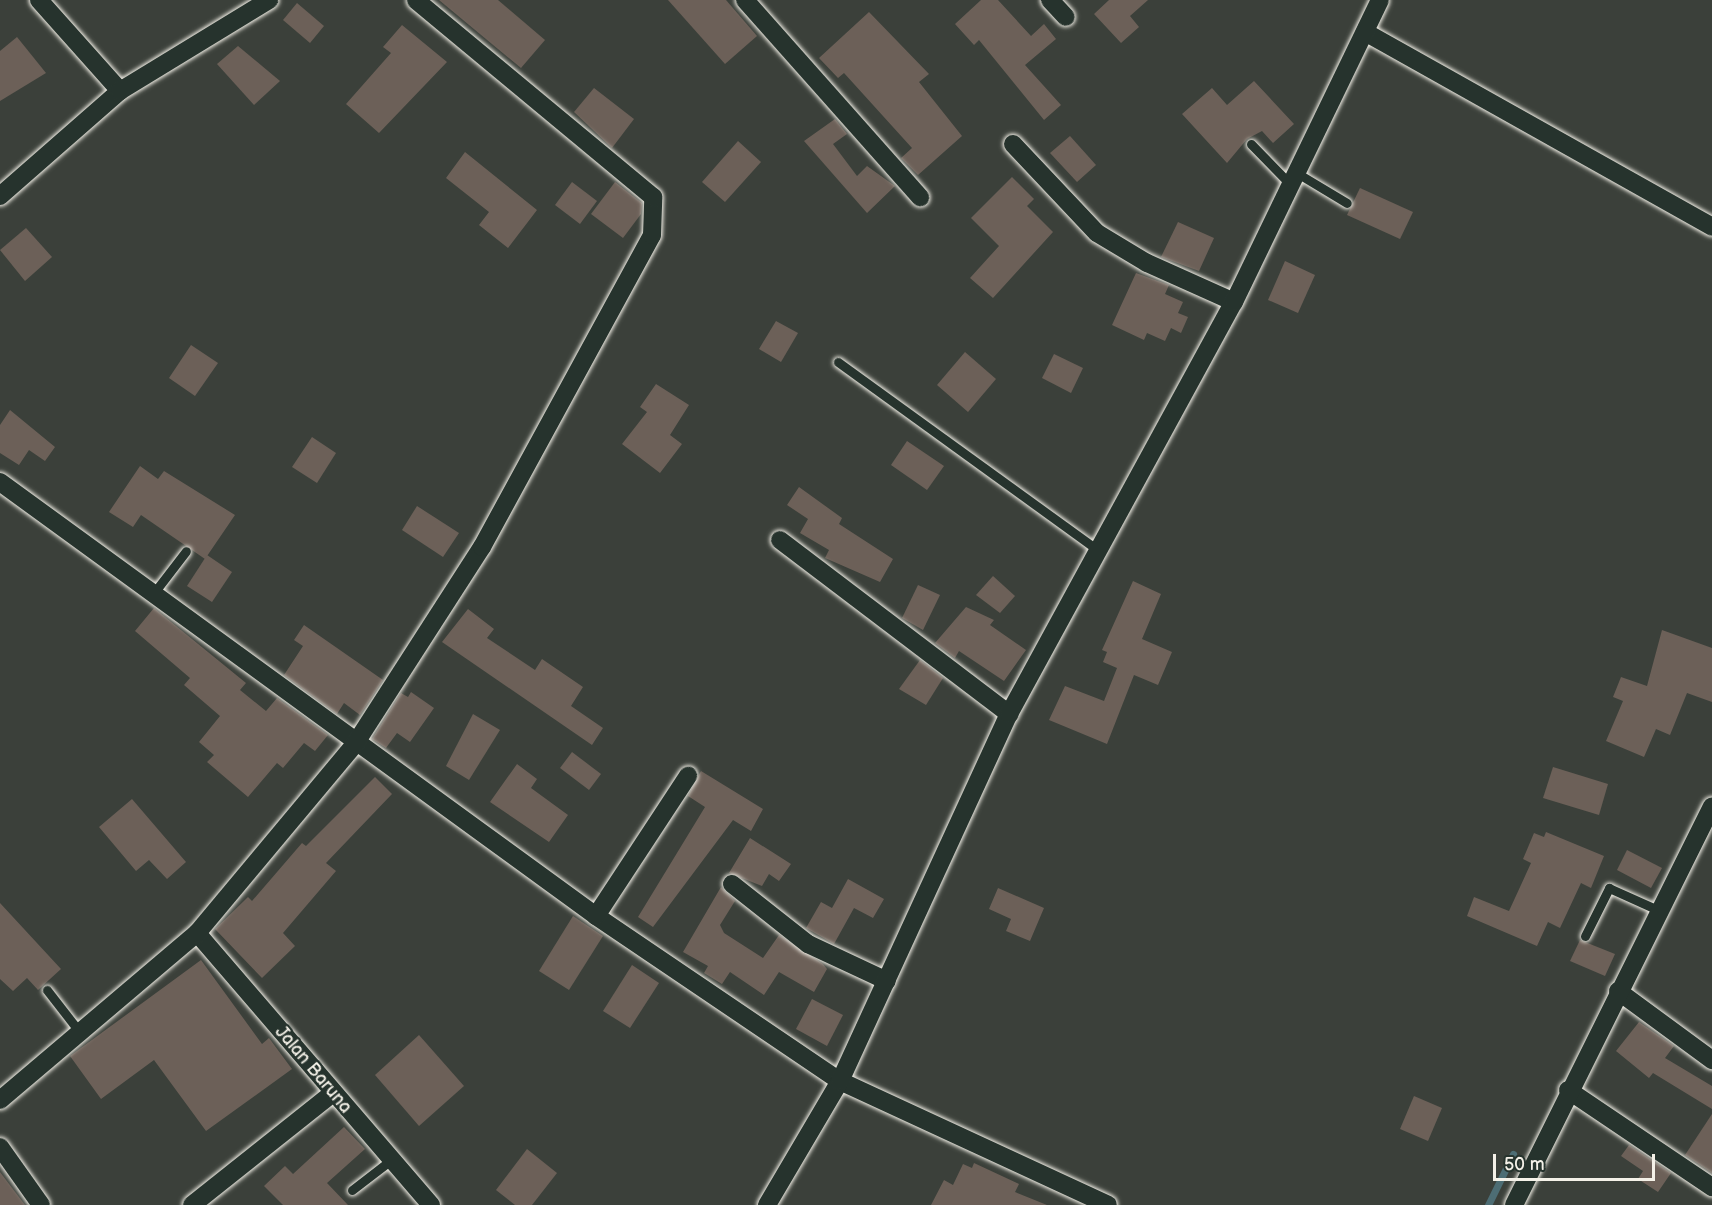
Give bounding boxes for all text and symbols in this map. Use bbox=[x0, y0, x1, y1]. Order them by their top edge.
street label: Jalan Baruna bbox=[270, 1022, 356, 1118]
scale bar bbox=[1496, 1142, 1658, 1180]
text: 50 m bbox=[1504, 1154, 1545, 1175]

